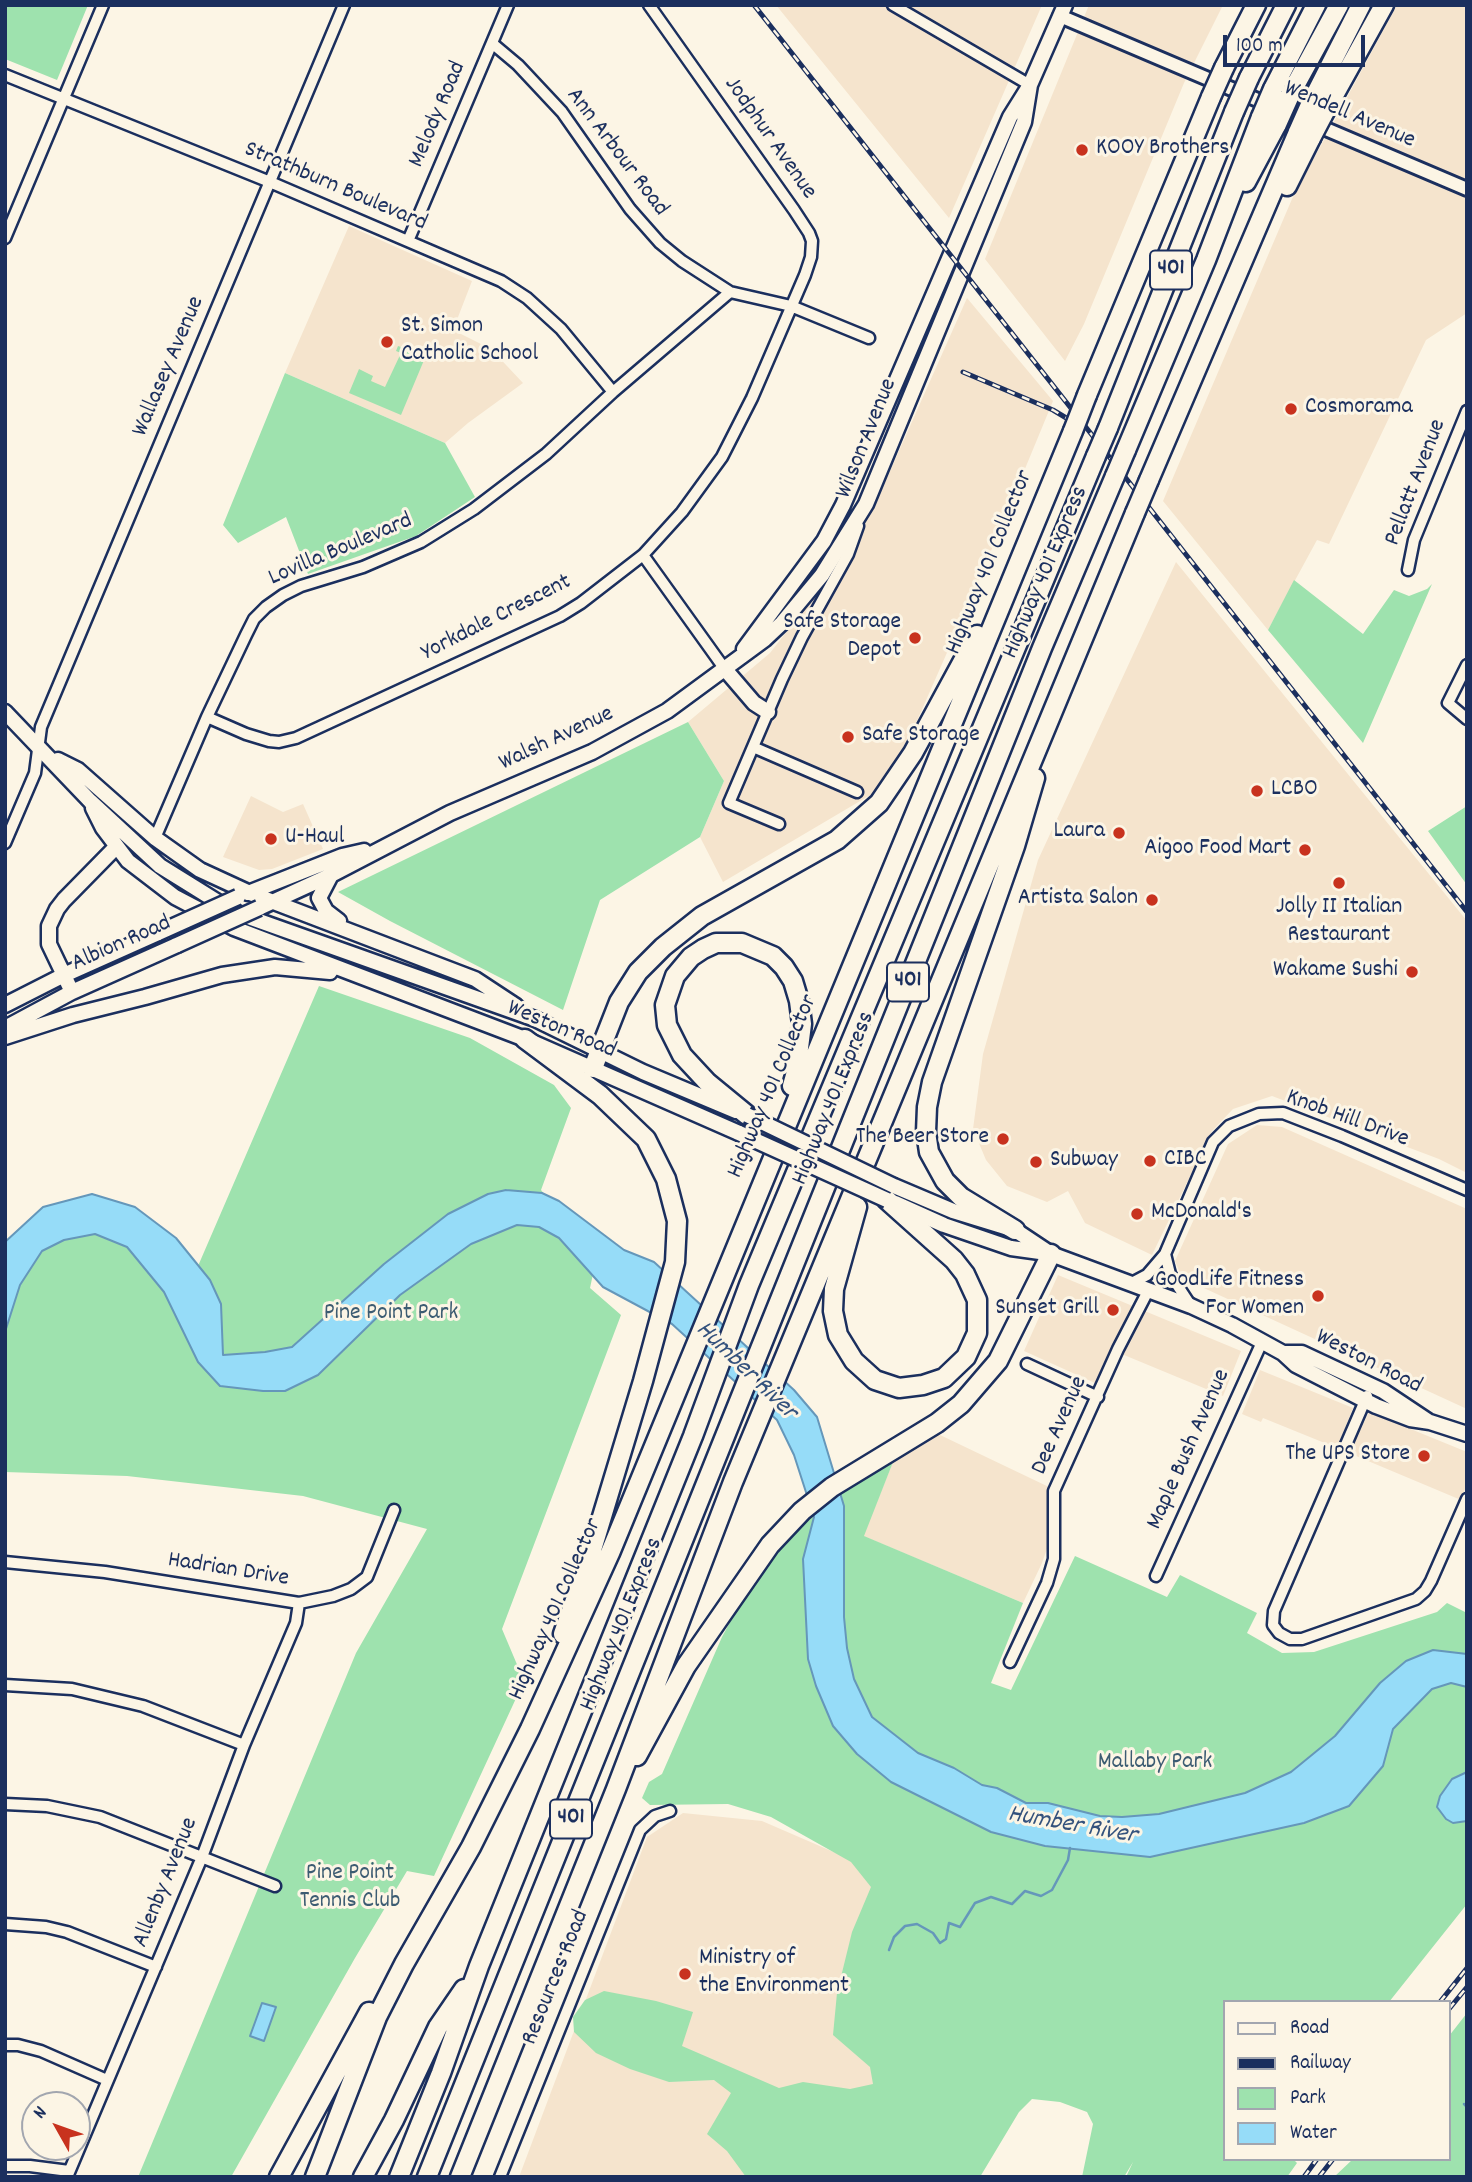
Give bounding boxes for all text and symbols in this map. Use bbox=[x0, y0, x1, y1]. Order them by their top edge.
scale bar bbox=[1227, 21, 1369, 65]
text: 100 m bbox=[1236, 32, 1283, 62]
street label: Melody Road bbox=[404, 58, 474, 172]
street label: Jodphur Avenue bbox=[716, 72, 822, 206]
street label: Wendell Avenue bbox=[1279, 75, 1419, 157]
street label: Ann Arbour Road bbox=[558, 83, 674, 223]
street label: Strathburn Boulevard bbox=[239, 136, 431, 240]
place label: KOOY Brothers bbox=[1096, 136, 1229, 164]
marker: KOOY Brothers bbox=[1074, 142, 1090, 158]
road number: 401 bbox=[1150, 250, 1192, 290]
street label: Wallasey Avenue bbox=[128, 293, 212, 441]
place label: St. Simon Catholic School bbox=[401, 314, 538, 370]
marker: St. Simon Catholic School bbox=[379, 334, 395, 350]
street label: Wilson Avenue bbox=[831, 375, 905, 503]
place label: Cosmorama bbox=[1305, 395, 1413, 423]
marker: Cosmorama bbox=[1283, 401, 1299, 417]
street label: Pellatt Avenue bbox=[1380, 416, 1454, 550]
street label: Highway 401 Collector bbox=[941, 467, 1041, 659]
street label: Highway 401 Express bbox=[998, 482, 1096, 664]
street label: Lovilla Boulevard bbox=[265, 508, 417, 594]
street label: Yorkdale Crescent bbox=[417, 569, 577, 669]
place label: Safe Storage Depot bbox=[783, 610, 901, 666]
marker: Safe Storage Depot bbox=[907, 630, 923, 646]
street label: Walsh Avenue bbox=[495, 701, 619, 779]
place label: Safe Storage bbox=[862, 723, 980, 751]
marker: Safe Storage bbox=[840, 729, 856, 745]
place label: LCBO bbox=[1271, 777, 1318, 805]
marker: LCBO bbox=[1249, 783, 1265, 799]
place label: Laura bbox=[1053, 819, 1105, 847]
place label: U-Haul bbox=[285, 825, 344, 853]
marker: Laura bbox=[1111, 825, 1127, 841]
marker: U-Haul bbox=[263, 831, 279, 847]
place label: Aigoo Food Mart bbox=[1144, 836, 1291, 864]
marker: Aigoo Food Mart bbox=[1297, 842, 1313, 858]
marker: Jolly II Italian Restaurant bbox=[1331, 875, 1347, 891]
place label: Artista Salon bbox=[1018, 886, 1138, 914]
marker: Artista Salon bbox=[1144, 892, 1160, 908]
place label: Jolly II Italian Restaurant bbox=[1276, 895, 1402, 951]
street label: Albion Road bbox=[68, 910, 176, 980]
place label: Wakame Sushi bbox=[1273, 958, 1398, 986]
road number: 401 bbox=[887, 962, 929, 1001]
marker: Wakame Sushi bbox=[1404, 964, 1420, 980]
street label: Highway 401 Collector bbox=[722, 991, 826, 1183]
street label: Weston Road bbox=[502, 995, 620, 1067]
street label: Highway 401 Express bbox=[787, 1008, 883, 1190]
street label: Knob Hill Drive bbox=[1282, 1084, 1412, 1156]
place label: The Beer Store bbox=[856, 1125, 989, 1153]
marker: The Beer Store bbox=[995, 1131, 1011, 1147]
place label: CIBC bbox=[1164, 1147, 1207, 1175]
place label: Subway bbox=[1050, 1148, 1118, 1176]
marker: CIBC bbox=[1142, 1153, 1158, 1169]
marker: Subway bbox=[1028, 1154, 1044, 1170]
place label: McDonald's bbox=[1151, 1200, 1252, 1228]
marker: McDonald's bbox=[1129, 1206, 1145, 1222]
place label: GoodLife Fitness For Women bbox=[1155, 1268, 1304, 1324]
marker: GoodLife Fitness For Women bbox=[1310, 1288, 1326, 1304]
place label: Sunset Grill bbox=[995, 1296, 1099, 1324]
park label: Pine Point Park bbox=[324, 1301, 458, 1329]
marker: Sunset Grill bbox=[1105, 1302, 1121, 1318]
water label: Humber River bbox=[687, 1316, 803, 1428]
street label: Weston Road bbox=[1310, 1324, 1426, 1402]
street label: Maple Bush Avenue bbox=[1142, 1366, 1238, 1534]
street label: Dee Avenue bbox=[1027, 1372, 1095, 1480]
place label: The UPS Store bbox=[1285, 1442, 1410, 1470]
marker: The UPS Store bbox=[1416, 1448, 1432, 1464]
street label: Highway 401 Collector bbox=[504, 1514, 610, 1706]
street label: Highway 401 Express bbox=[575, 1534, 671, 1716]
street label: Hadrian Drive bbox=[165, 1547, 291, 1595]
park label: Mallaby Park bbox=[1098, 1750, 1212, 1778]
road number: 401 bbox=[550, 1800, 592, 1838]
water label: Humber River bbox=[1005, 1800, 1139, 1854]
street label: Allenby Avenue bbox=[128, 1814, 206, 1952]
park label: Pine Point Tennis Club bbox=[300, 1861, 400, 1917]
street label: Resources Road bbox=[517, 1906, 597, 2050]
place label: Ministry of the Environment bbox=[699, 1946, 849, 2002]
marker: Ministry of the Environment bbox=[677, 1966, 693, 1982]
legend bbox=[1224, 2000, 1451, 2161]
text: Road bbox=[1290, 2014, 1329, 2044]
text: Railway bbox=[1290, 2049, 1351, 2079]
text: Park bbox=[1290, 2084, 1326, 2114]
north arrow bbox=[21, 2091, 91, 2161]
text: N bbox=[28, 2101, 54, 2126]
text: Water bbox=[1290, 2119, 1337, 2149]

